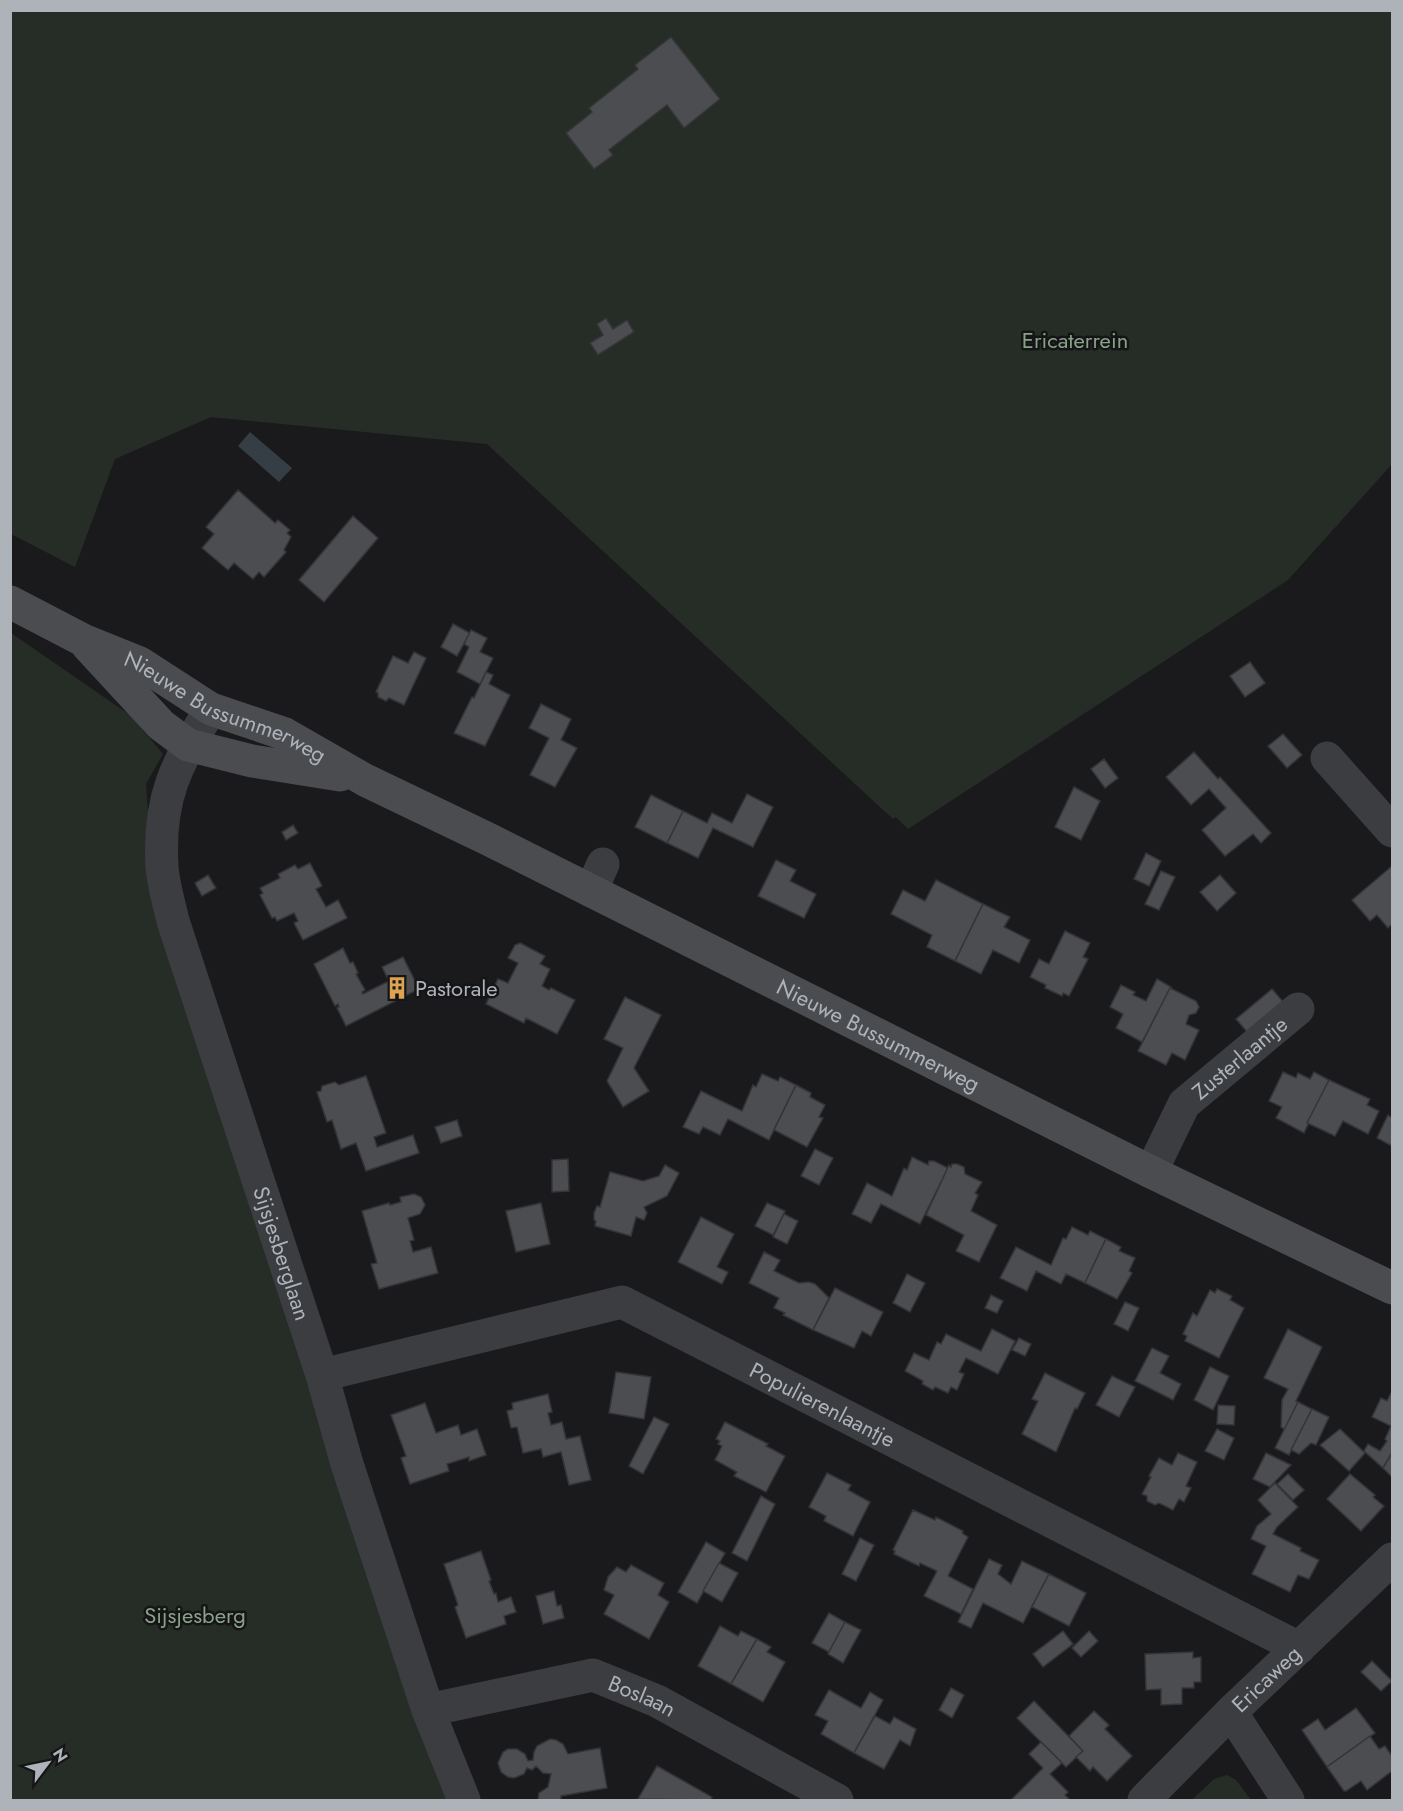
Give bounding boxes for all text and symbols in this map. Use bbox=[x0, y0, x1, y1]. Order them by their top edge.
park label: Ericaterrein bbox=[1022, 324, 1128, 356]
street label: Nieuwe Bussummerweg bbox=[119, 642, 332, 771]
street label: Nieuwe Bussummerweg bbox=[771, 971, 986, 1100]
place label: Pastorale bbox=[415, 972, 498, 1004]
building icon: Pastorale bbox=[384, 975, 410, 1001]
street label: Zusterlaantje bbox=[1185, 1008, 1294, 1107]
street label: Sijsjesberglaan bbox=[245, 1182, 319, 1325]
street label: Populierenlaantje bbox=[744, 1354, 901, 1455]
park label: Sijsjesberg bbox=[144, 1599, 246, 1631]
street label: Ericaweg bbox=[1224, 1638, 1308, 1720]
street label: Boslaan bbox=[604, 1667, 682, 1725]
north arrow bbox=[18, 1733, 78, 1793]
text: N bbox=[47, 1744, 73, 1767]

